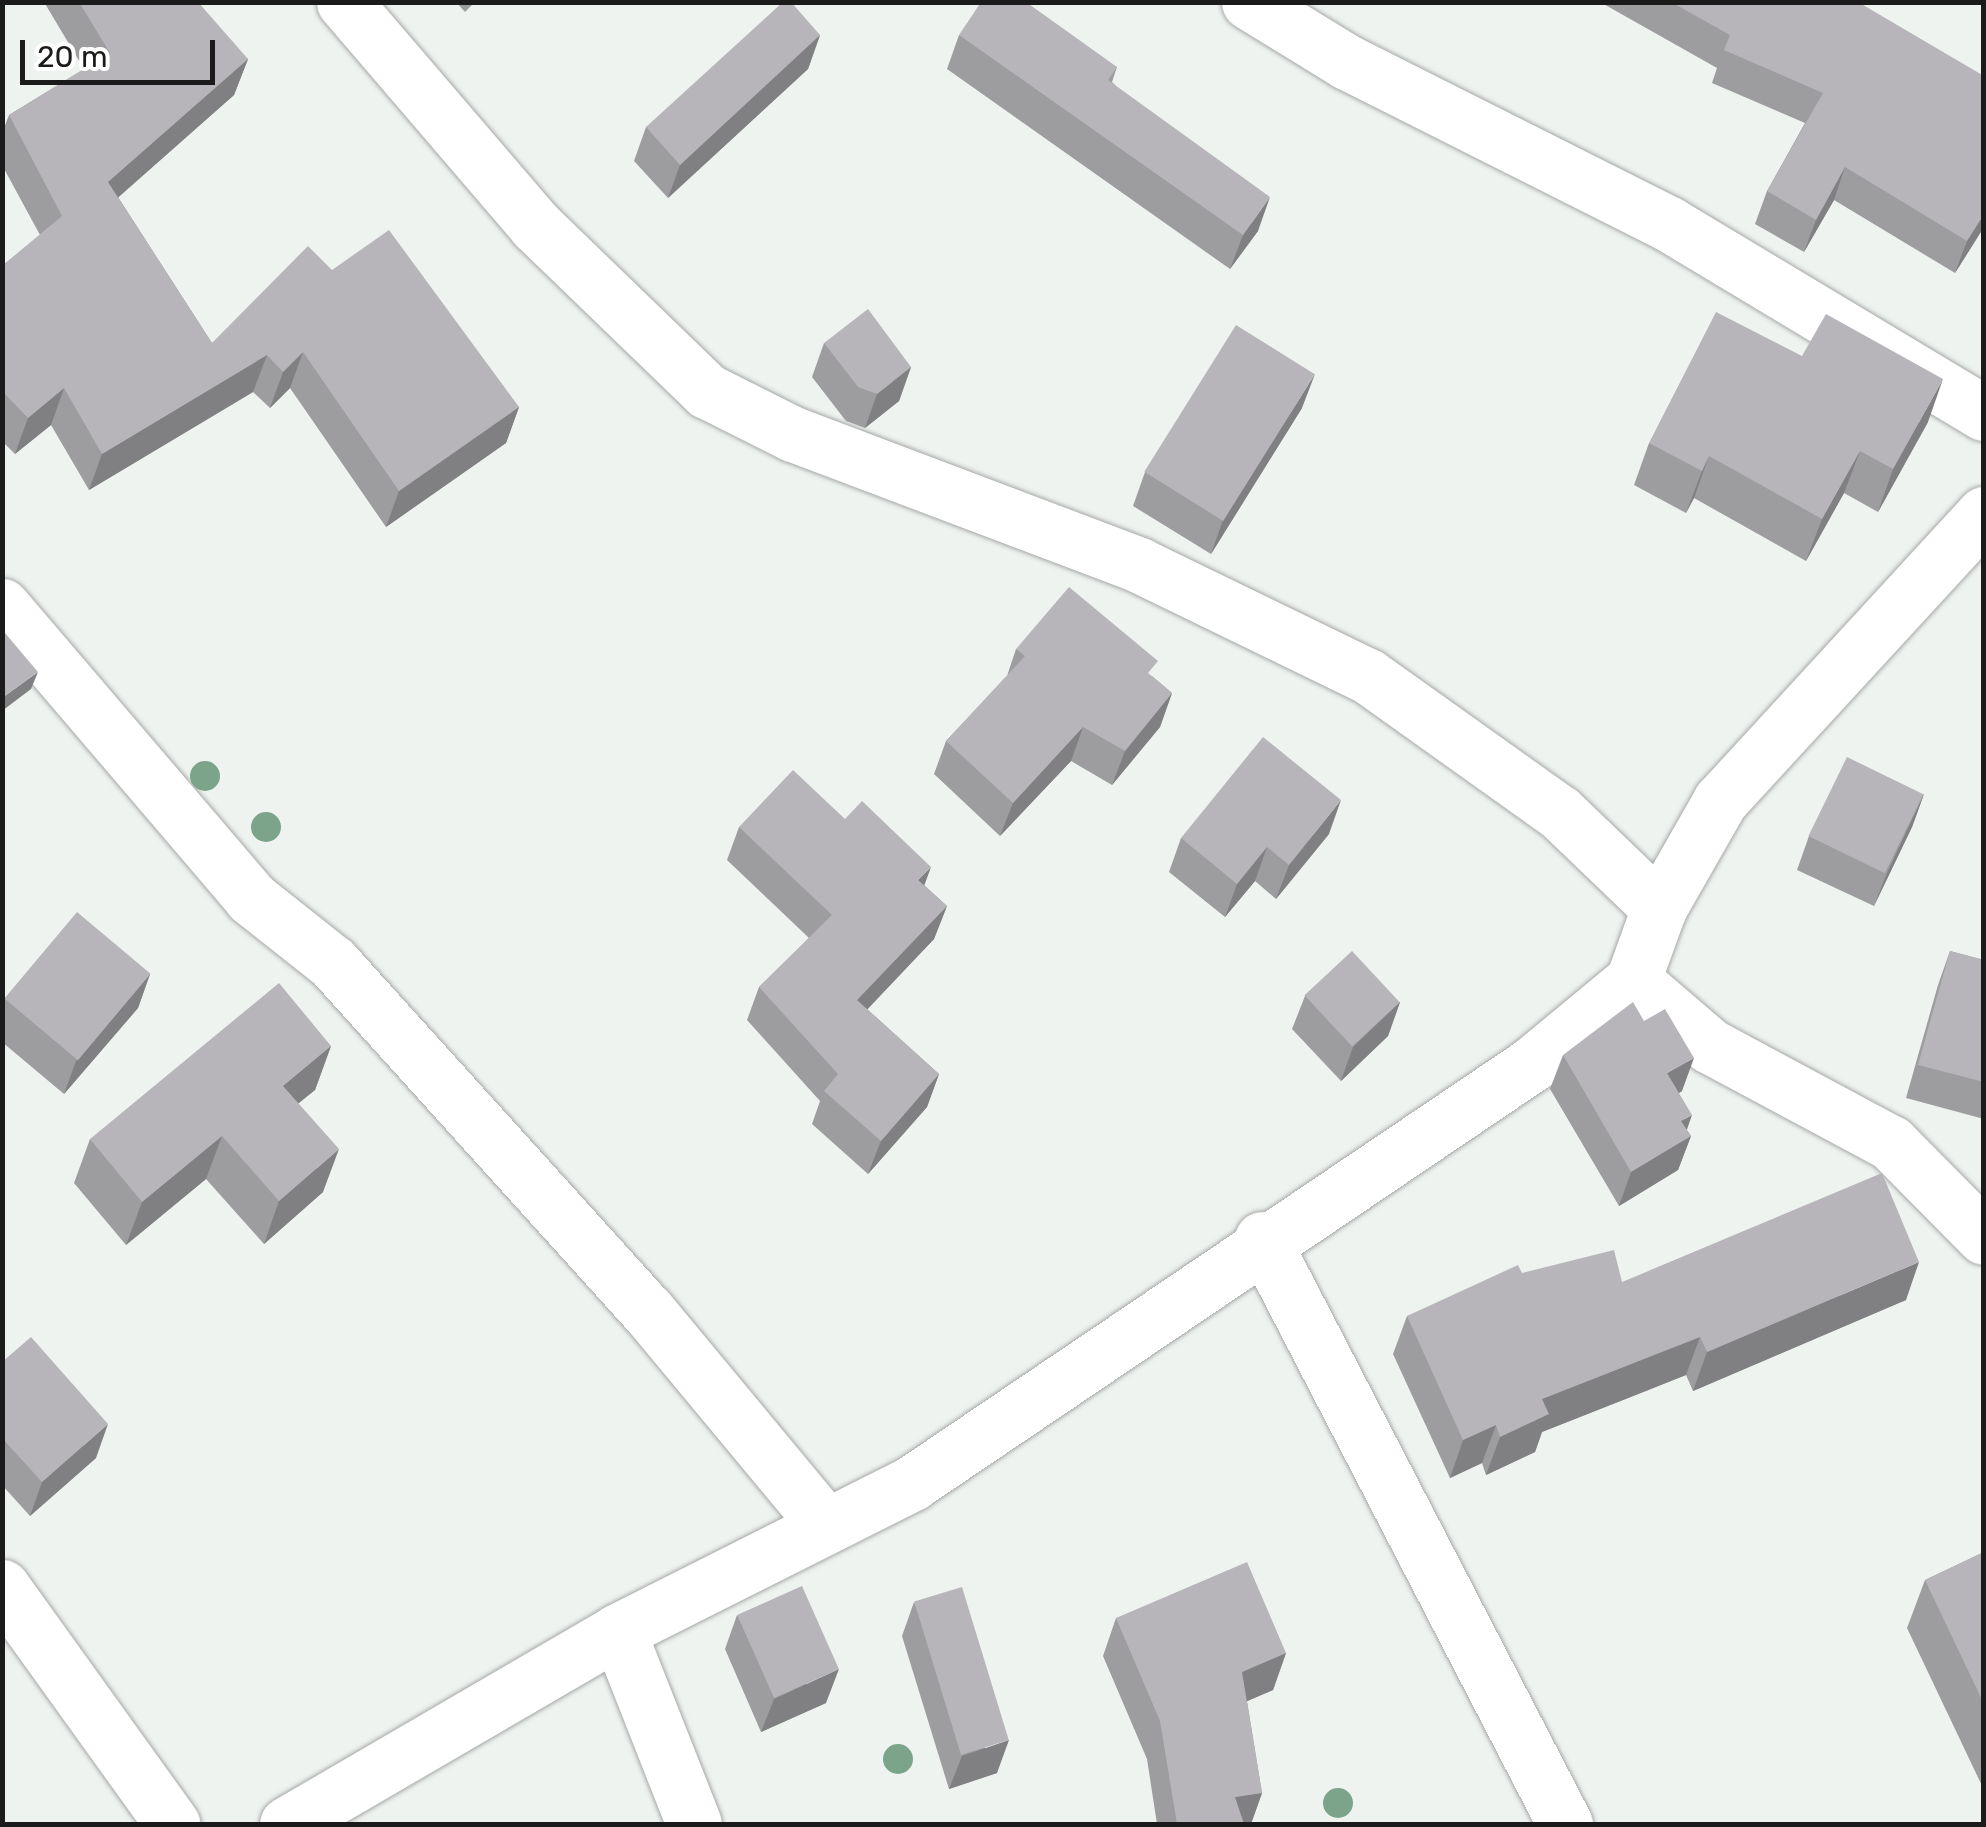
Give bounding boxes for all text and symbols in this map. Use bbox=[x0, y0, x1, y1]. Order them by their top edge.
scale bar bbox=[25, 20, 220, 82]
text: 20 m bbox=[37, 39, 108, 75]

